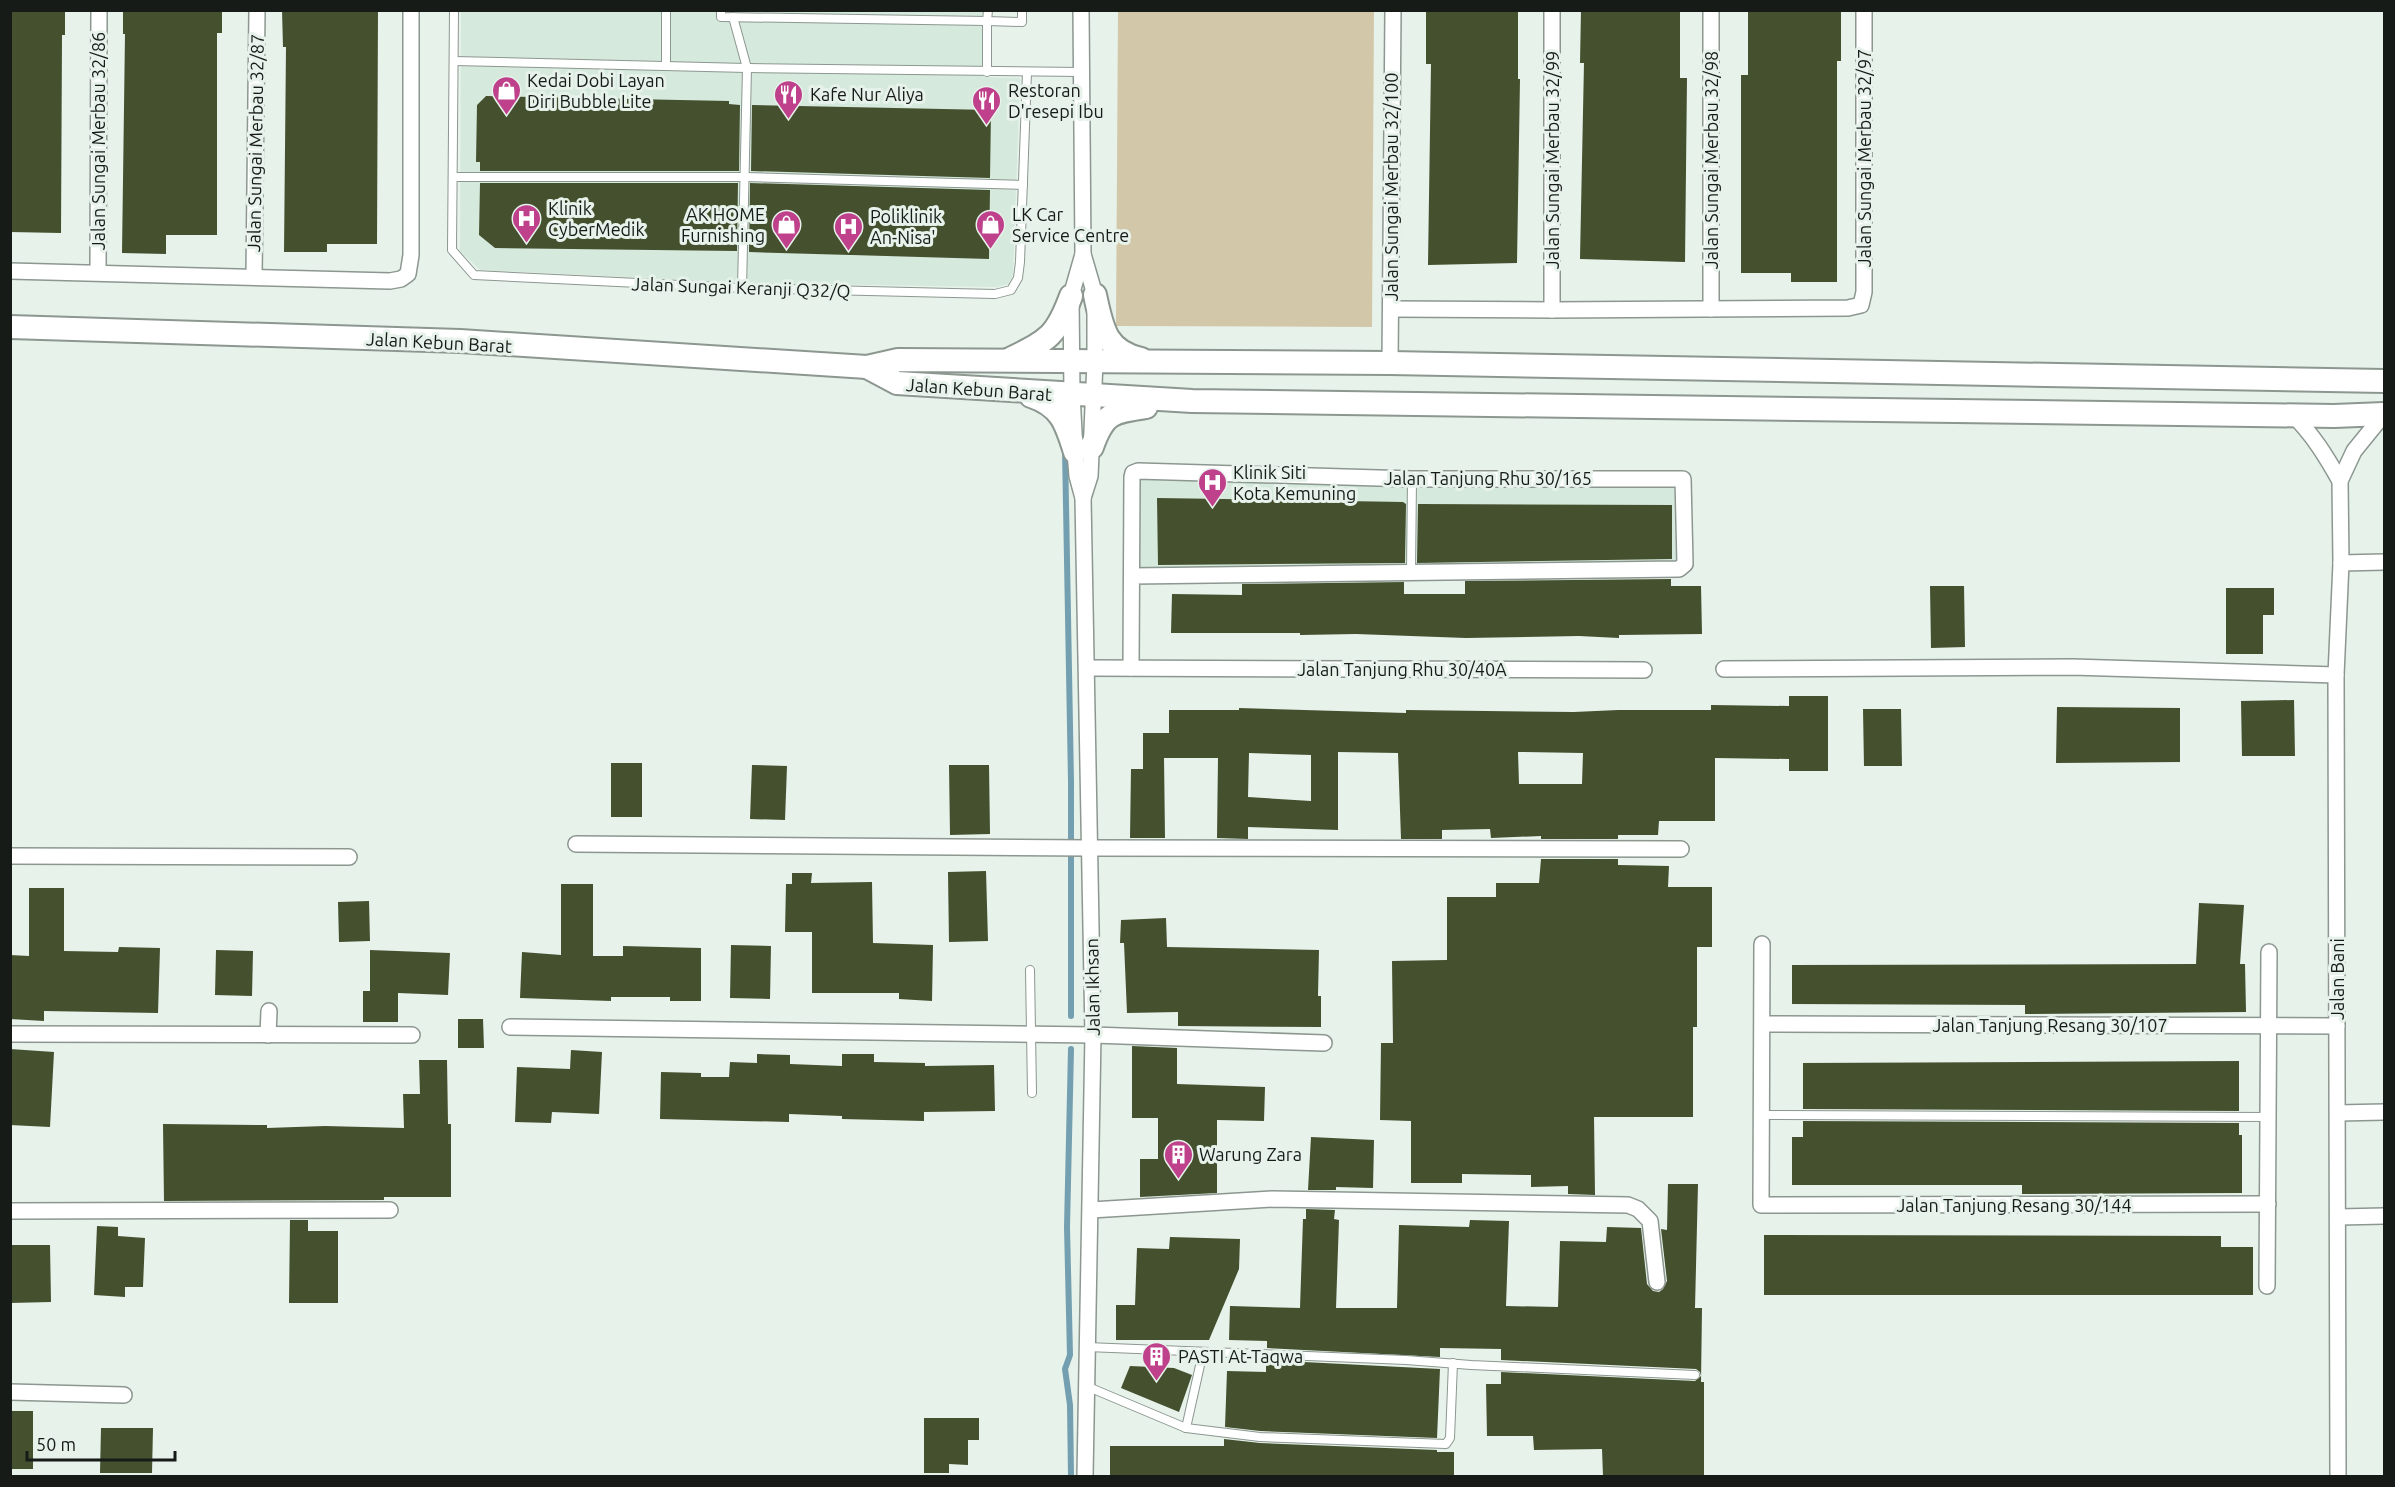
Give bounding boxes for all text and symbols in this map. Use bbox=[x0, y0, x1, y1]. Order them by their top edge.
street label: Jalan Sungai Merbau 32/86 bbox=[88, 32, 108, 250]
street label: Jalan Sungai Merbau 32/87 bbox=[243, 34, 267, 252]
street label: Jalan Sungai Merbau 32/97 bbox=[1854, 49, 1874, 267]
street label: Jalan Sungai Merbau 32/99 bbox=[1542, 51, 1562, 269]
street label: Jalan Sungai Merbau 32/98 bbox=[1701, 51, 1721, 269]
place label: Kedai Dobi Layan Diri Bubble Lite bbox=[527, 70, 665, 111]
street label: Jalan Sungai Merbau 32/100 bbox=[1381, 73, 1401, 301]
shop icon: Kedai Dobi Layan Diri Bubble Lite bbox=[490, 74, 522, 116]
restaurant icon: Kafe Nur Aliya bbox=[773, 78, 805, 120]
place label: Restoran D'resepi Ibu bbox=[1008, 80, 1104, 121]
place label: Kafe Nur Aliya bbox=[810, 84, 924, 104]
restaurant icon: Restoran D'resepi Ibu bbox=[971, 84, 1003, 126]
place label: Klinik CyberMedik bbox=[548, 198, 645, 239]
hospital icon: Klinik CyberMedik bbox=[511, 202, 543, 244]
place label: AK HOME Furnishing bbox=[681, 204, 765, 245]
place label: LK Car Service Centre bbox=[1012, 204, 1129, 245]
place label: Poliklinik An-Nisa' bbox=[870, 206, 942, 247]
shop icon: AK HOME Furnishing bbox=[770, 208, 802, 250]
shop icon: LK Car Service Centre bbox=[975, 208, 1007, 250]
hospital icon: Poliklinik An-Nisa' bbox=[833, 210, 865, 252]
street label: Jalan Sungai Keranji Q32/Q bbox=[631, 273, 851, 302]
street label: Jalan Kebun Barat bbox=[365, 328, 513, 356]
street label: Jalan Kebun Barat bbox=[905, 374, 1053, 404]
place label: Klinik Siti Kota Kemuning bbox=[1233, 462, 1356, 503]
hospital icon: Klinik Siti Kota Kemuning bbox=[1196, 466, 1228, 508]
street label: Jalan Tanjung Rhu 30/165 bbox=[1384, 468, 1592, 488]
street label: Jalan Tanjung Rhu 30/40A bbox=[1297, 659, 1507, 679]
street label: Jalan Ikhsan bbox=[1081, 938, 1103, 1036]
street label: Jalan Bani bbox=[2327, 938, 2347, 1020]
street label: Jalan Tanjung Resang 30/107 bbox=[1932, 1015, 2168, 1035]
building icon: Warung Zara bbox=[1162, 1138, 1194, 1180]
place label: Warung Zara bbox=[1199, 1144, 1302, 1164]
street label: Jalan Tanjung Resang 30/144 bbox=[1896, 1195, 2132, 1215]
building icon: PASTI At-Taqwa bbox=[1141, 1340, 1173, 1382]
place label: PASTI At-Taqwa bbox=[1178, 1346, 1303, 1366]
scale bar bbox=[27, 1424, 176, 1462]
text: 50 m bbox=[36, 1434, 76, 1454]

